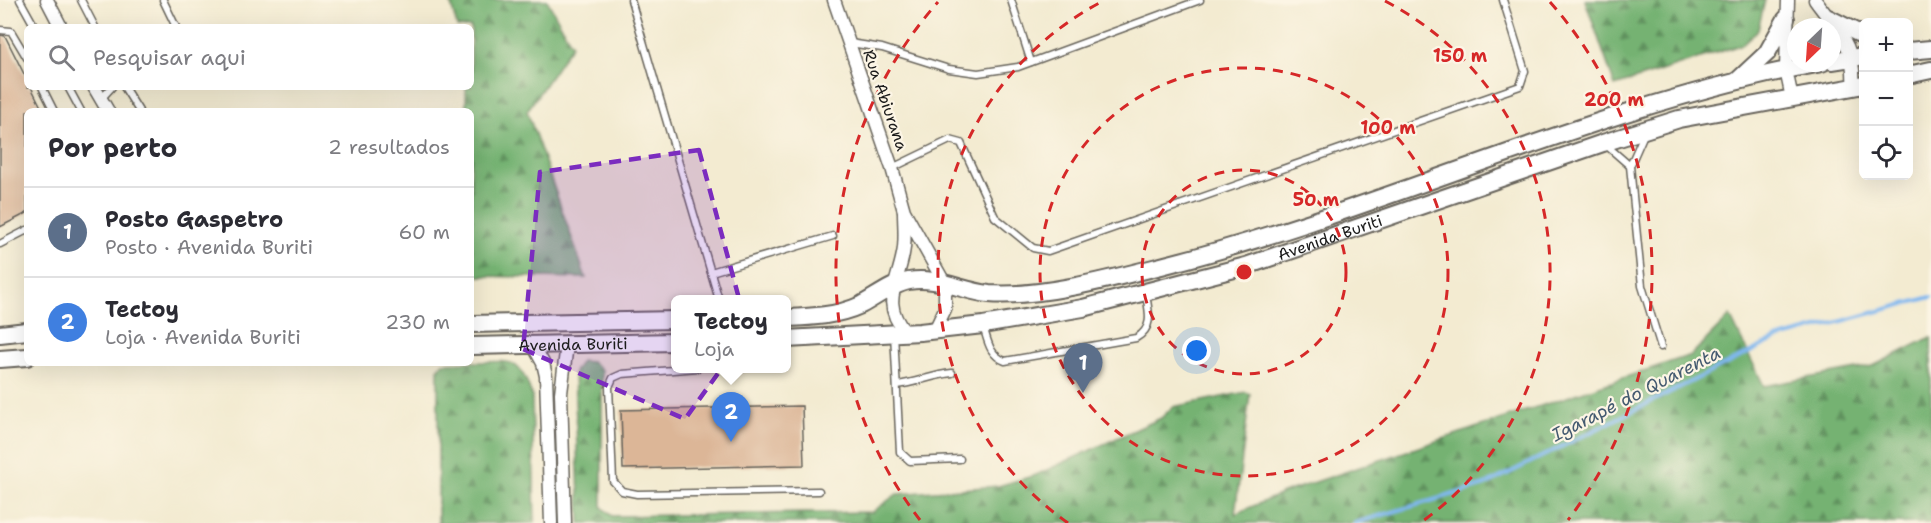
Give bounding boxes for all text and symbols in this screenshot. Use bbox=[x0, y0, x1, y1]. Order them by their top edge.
north arrow bbox=[1787, 18, 1841, 72]
map controls bbox=[1859, 18, 1913, 180]
button: + bbox=[1859, 18, 1913, 72]
search box bbox=[24, 24, 474, 90]
icon: search bbox=[45, 41, 78, 74]
text: Pesquisar aqui bbox=[93, 43, 246, 72]
text: 150 m bbox=[1433, 44, 1488, 68]
street label: Rua Abiurana bbox=[858, 47, 913, 154]
button: − bbox=[1859, 72, 1913, 126]
text: 200 m bbox=[1584, 88, 1645, 112]
text: 100 m bbox=[1360, 116, 1416, 140]
button: locate bbox=[1859, 126, 1913, 180]
text: Por perto bbox=[48, 130, 177, 165]
text: 2 resultados bbox=[328, 134, 450, 160]
text: 50 m bbox=[1293, 188, 1340, 212]
text: Posto Gaspetro bbox=[105, 205, 283, 234]
street label: Avenida Buriti bbox=[1275, 210, 1385, 265]
text: 1 bbox=[63, 219, 72, 245]
text: 60 m bbox=[398, 219, 450, 245]
text: Posto · Avenida Buriti bbox=[105, 234, 313, 260]
centre of rings bbox=[1234, 262, 1254, 282]
text: Tectoy bbox=[105, 295, 179, 324]
popup bbox=[671, 295, 791, 373]
text: Tectoy bbox=[694, 307, 768, 336]
text: 2 bbox=[61, 309, 75, 335]
text: 230 m bbox=[385, 309, 450, 335]
text: Loja · Avenida Buriti bbox=[105, 324, 301, 350]
street label: Avenida Buriti bbox=[518, 333, 628, 356]
text: Loja bbox=[694, 336, 734, 362]
your location bbox=[1182, 336, 1211, 365]
water label: Igarapé do Quarenta bbox=[1546, 341, 1725, 448]
pin: 1 bbox=[1064, 344, 1102, 393]
pin: 2 bbox=[712, 392, 750, 442]

